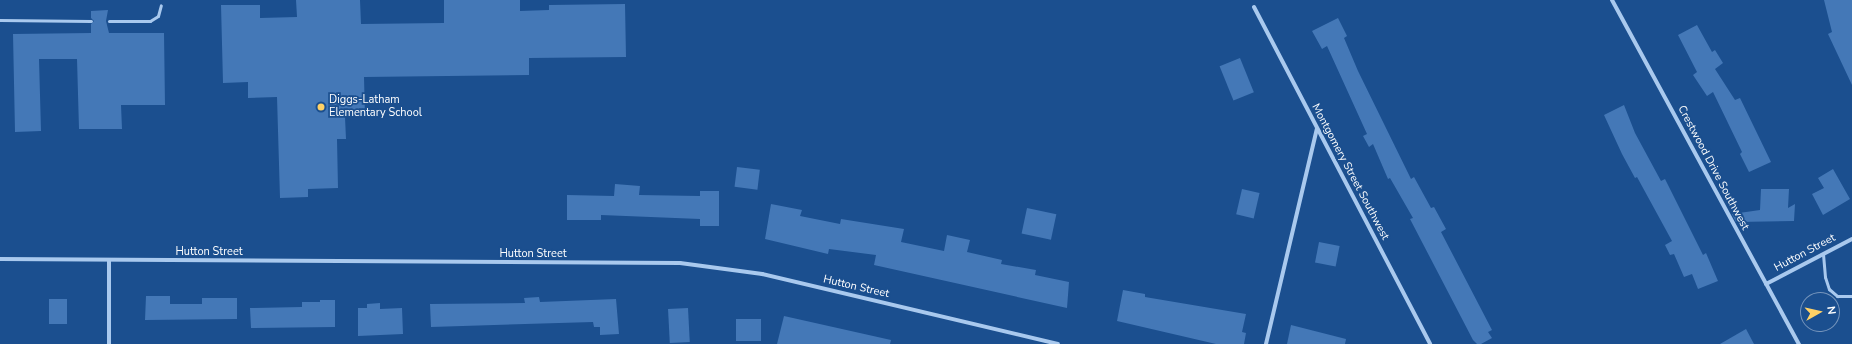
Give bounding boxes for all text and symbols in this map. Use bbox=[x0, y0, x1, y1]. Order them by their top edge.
place label: Diggs-Latham Elementary School bbox=[329, 94, 422, 120]
marker: Diggs-Latham Elementary School bbox=[316, 102, 326, 112]
street label: Montgomery Street Southwest bbox=[1308, 102, 1392, 242]
street label: Crestwood Drive Southwest bbox=[1675, 104, 1751, 232]
street label: Hutton Street bbox=[1772, 231, 1838, 275]
street label: Hutton Street bbox=[175, 245, 243, 259]
street label: Hutton Street bbox=[499, 247, 567, 261]
street label: Hutton Street bbox=[822, 273, 890, 301]
north arrow bbox=[1800, 292, 1840, 332]
text: N bbox=[1823, 305, 1839, 316]

